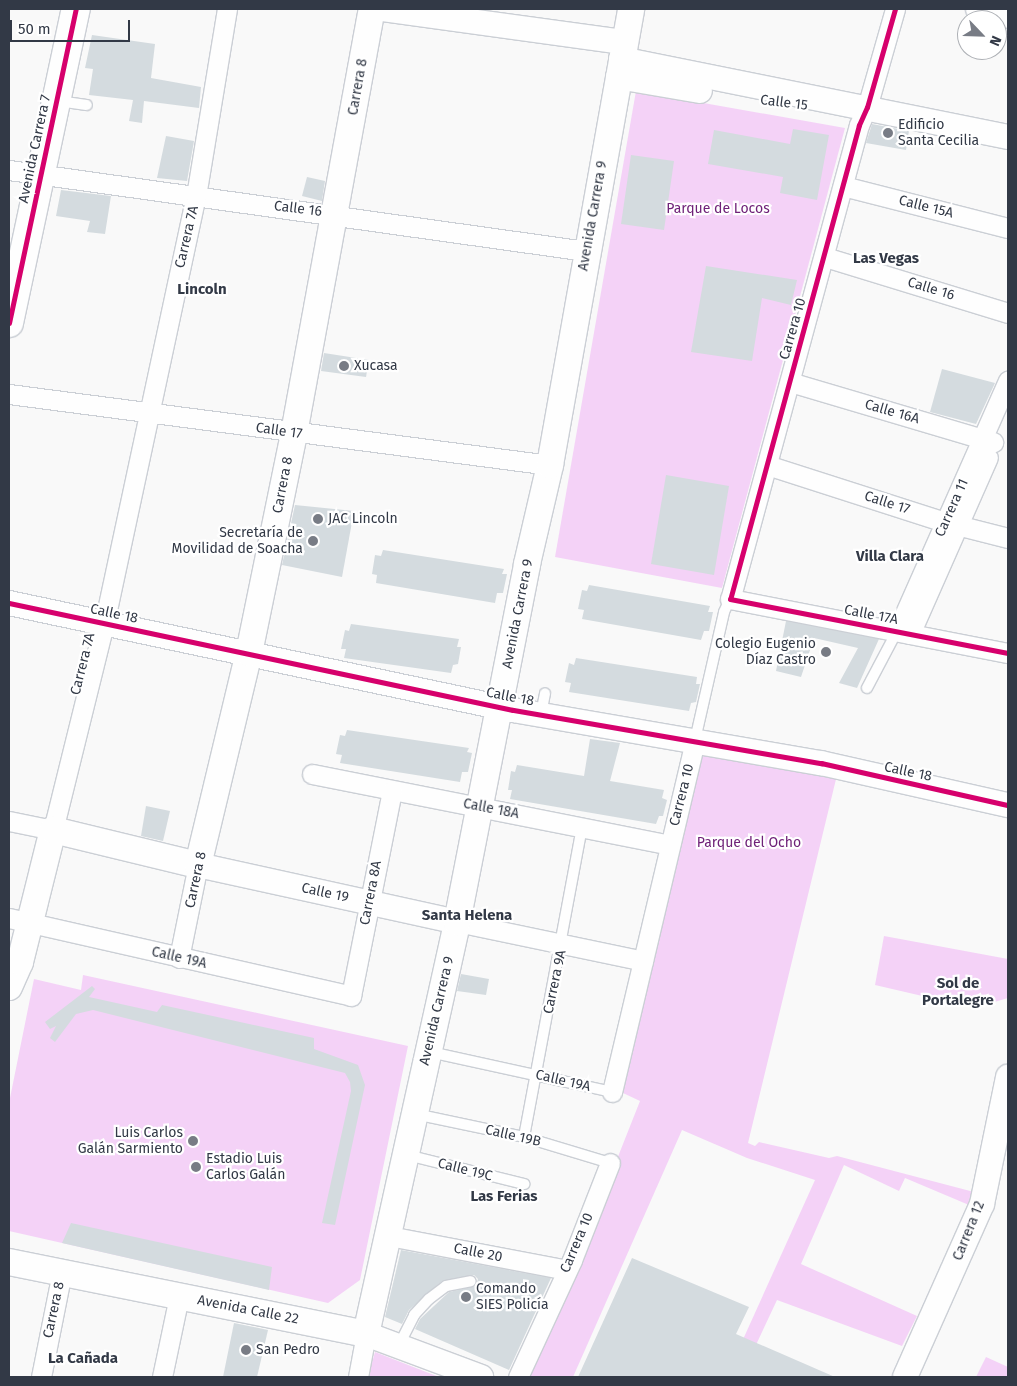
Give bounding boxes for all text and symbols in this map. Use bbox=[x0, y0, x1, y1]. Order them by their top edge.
scale bar bbox=[12, 10, 132, 42]
north arrow bbox=[957, 10, 1007, 60]
text: 50 m bbox=[18, 20, 51, 38]
text: N bbox=[986, 33, 1005, 49]
street label: Carrera 8 bbox=[345, 57, 371, 117]
street label: Calle 15 bbox=[759, 92, 809, 114]
street label: Avenida Carrera 7 bbox=[15, 93, 55, 205]
place label: Edificio Santa Cecilia bbox=[898, 117, 979, 150]
marker: Edificio Santa Cecilia bbox=[882, 127, 894, 139]
street label: Avenida Carrera 9 bbox=[575, 160, 611, 272]
street label: Calle 15A bbox=[897, 192, 955, 222]
street label: Calle 16 bbox=[273, 198, 323, 220]
park label: Parque de Locos bbox=[666, 201, 770, 217]
street label: Carrera 7A bbox=[172, 204, 202, 270]
district label: Las Vegas bbox=[853, 250, 919, 268]
street label: Calle 16 bbox=[906, 274, 956, 304]
district label: Lincoln bbox=[177, 281, 227, 299]
street label: Carrera 10 bbox=[776, 296, 810, 362]
place label: Xucasa bbox=[354, 358, 398, 374]
marker: Xucasa bbox=[338, 360, 350, 372]
street label: Calle 16A bbox=[863, 396, 921, 428]
street label: Calle 17 bbox=[255, 419, 303, 443]
street label: Carrera 8 bbox=[269, 455, 297, 515]
street label: Carrera 11 bbox=[932, 476, 972, 540]
street label: Calle 17 bbox=[862, 488, 912, 518]
place label: JAC Lincoln bbox=[328, 511, 398, 527]
marker: JAC Lincoln bbox=[312, 513, 324, 525]
place label: Secretaría de Movilidad de Soacha bbox=[172, 525, 303, 558]
marker: Secretaría de Movilidad de Soacha bbox=[307, 535, 319, 547]
district label: Villa Clara bbox=[856, 548, 924, 566]
street label: Avenida Carrera 9 bbox=[499, 558, 537, 670]
street label: Calle 18 bbox=[89, 601, 139, 627]
street label: Calle 17A bbox=[843, 602, 899, 628]
street label: Carrera 7A bbox=[67, 631, 99, 697]
place label: Colegio Eugenio Díaz Castro bbox=[715, 636, 816, 669]
marker: Colegio Eugenio Díaz Castro bbox=[820, 646, 832, 658]
street label: Calle 18 bbox=[485, 684, 535, 710]
street label: Calle 18 bbox=[883, 759, 933, 785]
street label: Carrera 10 bbox=[666, 762, 698, 828]
street label: Calle 18A bbox=[462, 795, 520, 823]
park label: Parque del Ocho bbox=[697, 835, 801, 851]
street label: Carrera 8 bbox=[182, 850, 210, 910]
street label: Carrera 8A bbox=[357, 859, 385, 927]
street label: Calle 19 bbox=[300, 880, 350, 906]
district label: Santa Helena bbox=[422, 907, 512, 925]
street label: Calle 19A bbox=[150, 944, 208, 972]
street label: Carrera 9A bbox=[540, 949, 570, 1015]
street label: Avenida Carrera 9 bbox=[416, 955, 458, 1067]
district label: Sol de Portalegre bbox=[922, 974, 994, 1009]
street label: Calle 19A bbox=[534, 1067, 592, 1095]
street label: Calle 19B bbox=[484, 1121, 542, 1151]
place label: Luis Carlos Galán Sarmiento bbox=[78, 1125, 183, 1158]
marker: Luis Carlos Galán Sarmiento bbox=[187, 1135, 199, 1147]
place label: Estadio Luis Carlos Galán bbox=[206, 1151, 285, 1184]
street label: Calle 19C bbox=[436, 1155, 494, 1185]
marker: Estadio Luis Carlos Galán bbox=[190, 1161, 202, 1173]
district label: Las Ferias bbox=[470, 1188, 538, 1206]
street label: Carrera 12 bbox=[949, 1199, 989, 1263]
street label: Carrera 10 bbox=[557, 1211, 597, 1275]
street label: Calle 20 bbox=[452, 1240, 504, 1266]
street label: Carrera 8 bbox=[40, 1280, 68, 1340]
place label: Comando SIES Policía bbox=[476, 1281, 549, 1314]
marker: Comando SIES Policía bbox=[460, 1291, 472, 1303]
street label: Avenida Calle 22 bbox=[196, 1292, 300, 1328]
place label: San Pedro bbox=[256, 1342, 320, 1358]
marker: San Pedro bbox=[240, 1344, 252, 1356]
district label: La Cañada bbox=[48, 1350, 118, 1368]

